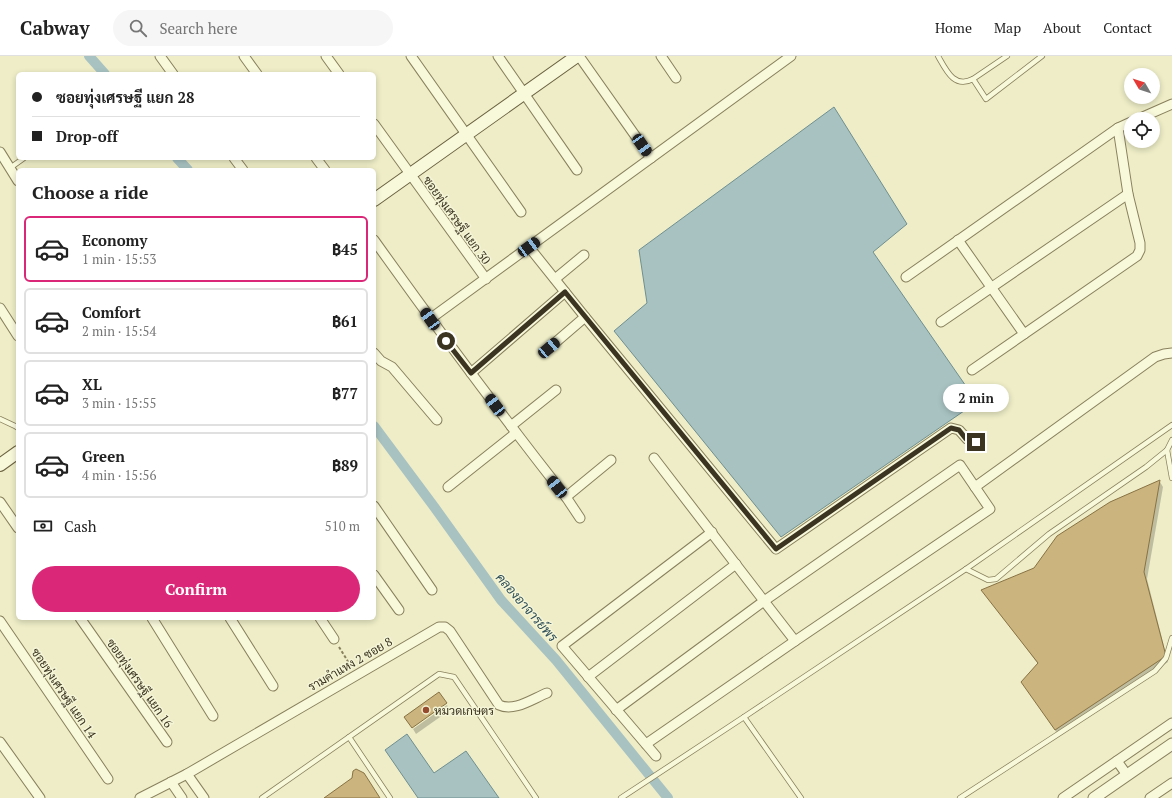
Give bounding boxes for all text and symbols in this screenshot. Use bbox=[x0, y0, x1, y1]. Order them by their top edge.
search box bbox=[113, 10, 393, 46]
text: Cabway bbox=[20, 15, 89, 40]
icon: search bbox=[127, 17, 149, 39]
text: Search here bbox=[159, 18, 237, 38]
text: Home bbox=[935, 18, 972, 37]
text: Map bbox=[994, 18, 1021, 37]
text: About bbox=[1043, 18, 1081, 37]
text: Contact bbox=[1103, 18, 1152, 37]
north arrow bbox=[1124, 68, 1160, 104]
map controls bbox=[1124, 68, 1160, 148]
text: ซอยทุ่งเศรษฐี แยก 28 bbox=[56, 87, 194, 107]
button: locate bbox=[1124, 112, 1160, 148]
text: Drop-off bbox=[56, 126, 118, 146]
car bbox=[630, 132, 654, 158]
street label: ซอยทุ่งเศรษฐี แยก 30 bbox=[418, 173, 494, 268]
text: Choose a ride bbox=[32, 180, 148, 204]
text: Economy bbox=[82, 230, 147, 250]
icon: car bbox=[34, 231, 70, 267]
car bbox=[516, 235, 542, 259]
text: ฿45 bbox=[332, 239, 358, 259]
text: 1 min · 15:53 bbox=[82, 250, 156, 268]
text: Comfort bbox=[82, 302, 141, 322]
icon: car bbox=[34, 303, 70, 339]
car bbox=[418, 306, 442, 332]
text: ฿61 bbox=[332, 311, 358, 331]
text: 2 min · 15:54 bbox=[82, 322, 156, 340]
route start bbox=[437, 332, 455, 350]
car bbox=[536, 336, 562, 360]
text: XL bbox=[82, 374, 102, 394]
icon: car bbox=[34, 375, 70, 411]
text: ฿77 bbox=[332, 383, 358, 403]
callout: 2 min bbox=[943, 384, 1009, 412]
text: 2 min bbox=[958, 389, 994, 407]
car bbox=[483, 392, 507, 418]
text: 3 min · 15:55 bbox=[82, 394, 156, 412]
route end bbox=[967, 433, 985, 451]
text: Green bbox=[82, 446, 125, 466]
icon: car bbox=[34, 447, 70, 483]
text: ฿89 bbox=[332, 455, 358, 475]
text: 4 min · 15:56 bbox=[82, 466, 156, 484]
car bbox=[545, 474, 569, 500]
icon: cash bbox=[32, 515, 54, 537]
text: Cash bbox=[64, 516, 97, 536]
text: 510 m bbox=[325, 517, 360, 535]
button: Confirm bbox=[32, 566, 360, 612]
water label: คลองอาจารย์พร bbox=[492, 569, 562, 646]
street label: รามคำแหง 2 ซอย 8 bbox=[305, 634, 395, 694]
street label: ซอยทุ่งเศรษฐี แยก 16 bbox=[102, 636, 177, 732]
street label: ซอยทุ่งเศรษฐี แยก 14 bbox=[27, 645, 100, 742]
place label: หมวดเกษตร bbox=[434, 703, 494, 718]
marker: หมวดเกษตร bbox=[421, 705, 431, 715]

